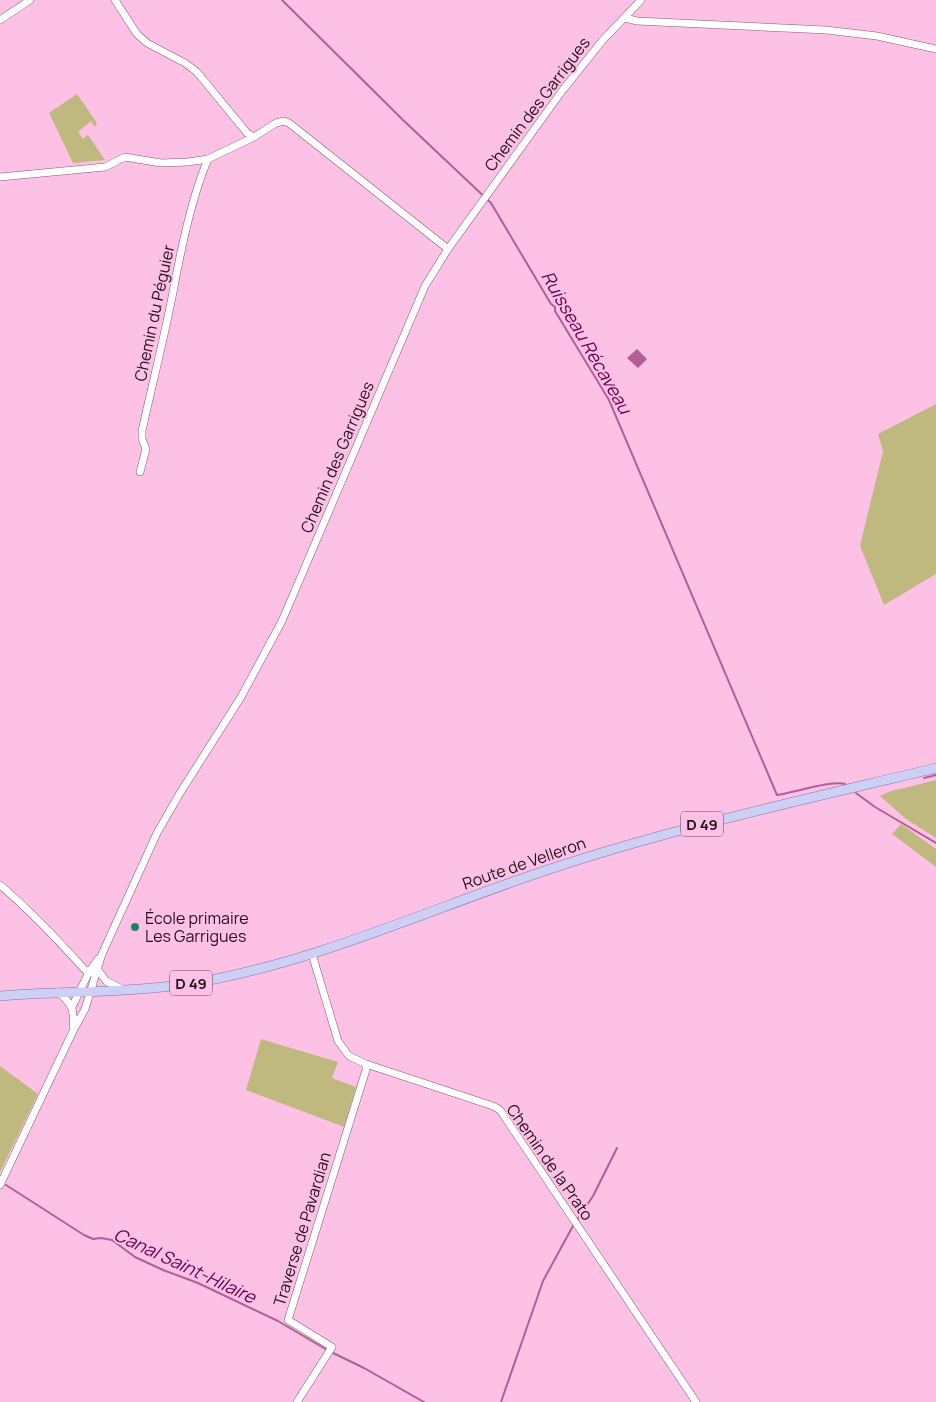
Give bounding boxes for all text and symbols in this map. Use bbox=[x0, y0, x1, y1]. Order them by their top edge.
street label: Chemin des Garrigues bbox=[479, 32, 595, 176]
street label: Chemin du Péguier bbox=[129, 242, 179, 383]
water label: Ruisseau Récaveau bbox=[536, 266, 638, 419]
street label: Chemin des Garrigues bbox=[295, 378, 379, 536]
road number: D 49 bbox=[681, 812, 723, 836]
street label: Route de Velleron bbox=[459, 832, 589, 894]
place label: École primaire Les Garrigues bbox=[145, 907, 249, 947]
marker: École primaire Les Garrigues bbox=[129, 921, 141, 933]
road number: D 49 bbox=[170, 970, 212, 996]
street label: Chemin de la Prato bbox=[502, 1099, 598, 1225]
street label: Traverse de Pavardian bbox=[268, 1149, 336, 1309]
water label: Canal Saint-Hilaire bbox=[110, 1222, 261, 1309]

